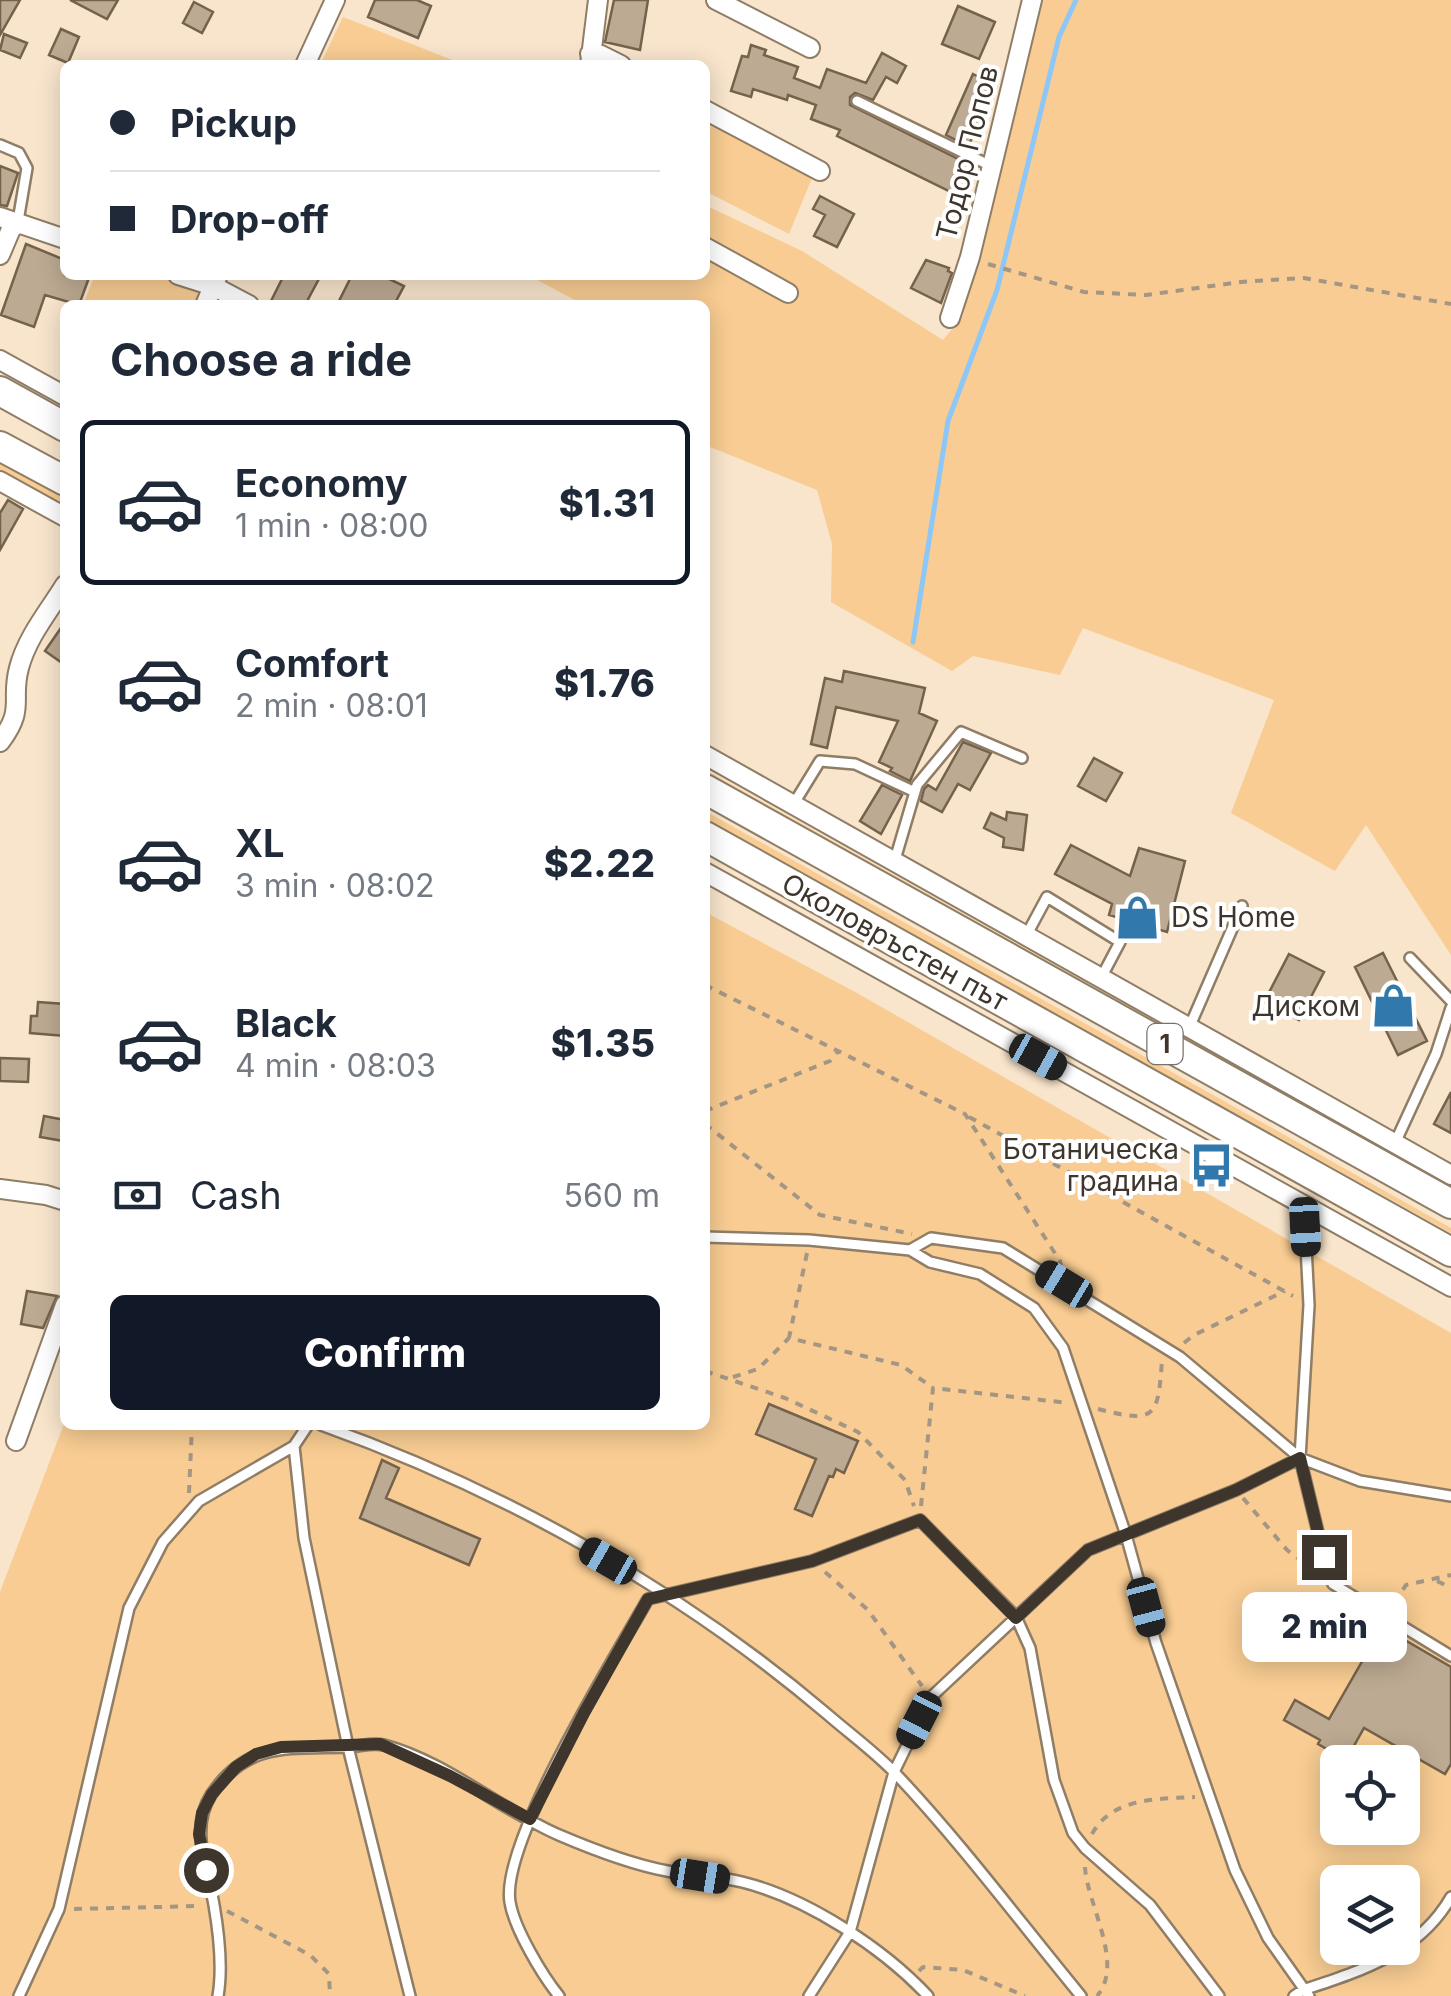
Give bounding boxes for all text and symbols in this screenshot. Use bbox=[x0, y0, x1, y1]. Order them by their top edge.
street label: Тодор Попов bbox=[929, 62, 1005, 244]
text: Pickup bbox=[170, 100, 297, 146]
text: Drop-off bbox=[170, 196, 329, 242]
text: Choose a ride bbox=[110, 332, 412, 387]
icon: car bbox=[115, 458, 205, 548]
text: Economy bbox=[235, 460, 408, 506]
text: $1.31 bbox=[559, 480, 655, 526]
text: 1 min · 08:00 bbox=[235, 506, 429, 545]
icon: car bbox=[115, 638, 205, 728]
text: Comfort bbox=[235, 640, 389, 686]
text: $1.76 bbox=[554, 660, 655, 706]
text: 2 min · 08:01 bbox=[235, 686, 428, 725]
icon: car bbox=[115, 818, 205, 908]
text: XL bbox=[235, 820, 285, 866]
text: $2.22 bbox=[544, 840, 655, 886]
text: 3 min · 08:02 bbox=[235, 866, 435, 905]
street label: Околовръстен път bbox=[776, 866, 1014, 1018]
shop icon: DS Home bbox=[1114, 893, 1162, 941]
place label: DS Home bbox=[1171, 900, 1296, 934]
shop icon: Диском bbox=[1369, 982, 1417, 1030]
place label: Диском bbox=[1252, 989, 1360, 1023]
icon: car bbox=[115, 998, 205, 1088]
text: Black bbox=[235, 1000, 337, 1046]
text: $1.35 bbox=[551, 1020, 655, 1066]
road number: 1 bbox=[1148, 1024, 1182, 1064]
car bbox=[1004, 1029, 1072, 1085]
text: 4 min · 08:03 bbox=[235, 1046, 436, 1085]
place label: Ботаническа градина bbox=[1003, 1132, 1179, 1198]
bus stop icon: Ботаническа градина bbox=[1188, 1141, 1236, 1189]
icon: cash bbox=[110, 1168, 165, 1223]
text: Cash bbox=[190, 1172, 282, 1218]
text: 560 m bbox=[563, 1176, 660, 1215]
car bbox=[1288, 1196, 1322, 1258]
car bbox=[1031, 1256, 1097, 1312]
button: Confirm bbox=[110, 1295, 660, 1410]
car bbox=[575, 1533, 641, 1589]
route end bbox=[1302, 1535, 1347, 1580]
car bbox=[1124, 1574, 1168, 1640]
callout: 2 min bbox=[1242, 1592, 1406, 1662]
text: 2 min bbox=[1281, 1607, 1368, 1646]
car bbox=[892, 1686, 946, 1754]
map controls bbox=[1320, 1745, 1420, 1965]
button: locate bbox=[1320, 1745, 1420, 1845]
route start bbox=[184, 1848, 229, 1893]
car bbox=[668, 1856, 732, 1896]
button: layers bbox=[1320, 1865, 1420, 1965]

